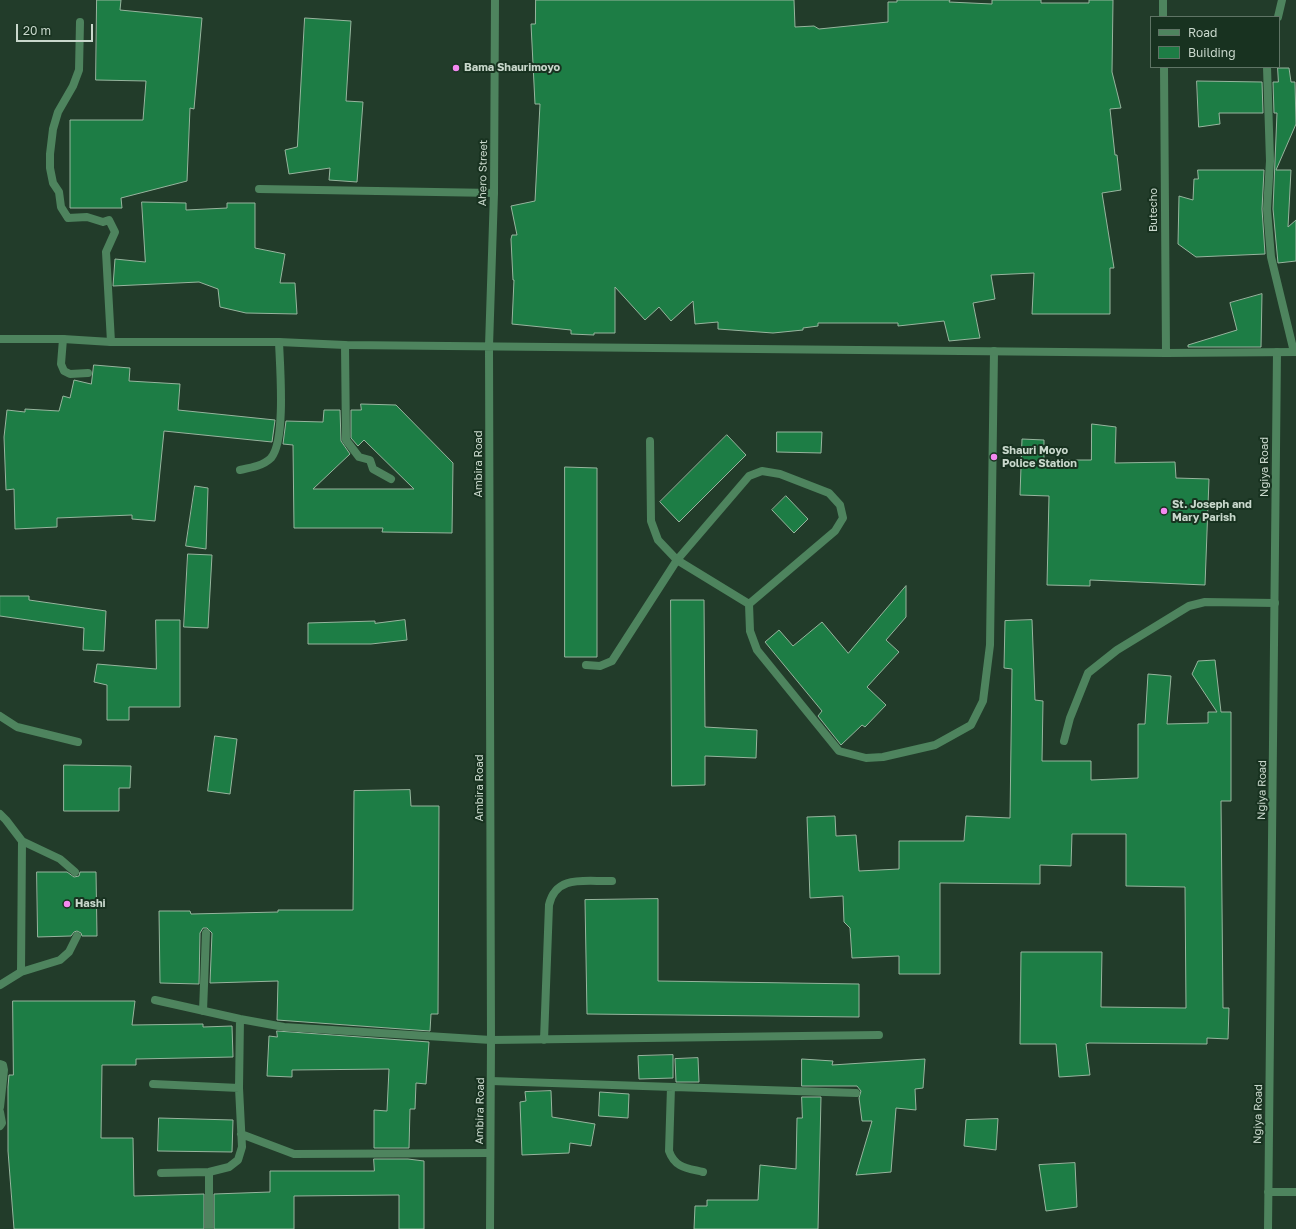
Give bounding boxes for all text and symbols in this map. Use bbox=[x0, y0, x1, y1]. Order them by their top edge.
scale bar bbox=[18, 16, 95, 42]
legend bbox=[1150, 16, 1280, 68]
text: 20 m bbox=[23, 23, 51, 38]
text: Road bbox=[1188, 25, 1217, 40]
text: Building bbox=[1188, 45, 1236, 60]
place label: Bama Shaurimoyo bbox=[464, 61, 560, 75]
marker: Bama Shaurimoyo bbox=[451, 63, 461, 73]
street label: Ahero Street bbox=[476, 140, 490, 206]
street label: Butecho bbox=[1147, 188, 1161, 232]
street label: Ambira Road bbox=[472, 431, 486, 497]
street label: Ngiya Road bbox=[1258, 437, 1272, 497]
place label: Shauri Moyo Police Station bbox=[1002, 444, 1077, 470]
marker: Shauri Moyo Police Station bbox=[989, 452, 999, 462]
place label: St. Joseph and Mary Parish bbox=[1172, 498, 1252, 524]
marker: St. Joseph and Mary Parish bbox=[1159, 506, 1169, 516]
street label: Ambira Road bbox=[473, 755, 487, 821]
street label: Ngiya Road bbox=[1255, 760, 1269, 820]
place label: Hashi bbox=[75, 897, 106, 911]
marker: Hashi bbox=[62, 899, 72, 909]
street label: Ambira Road bbox=[473, 1077, 487, 1145]
street label: Ngiya Road bbox=[1251, 1084, 1265, 1144]

